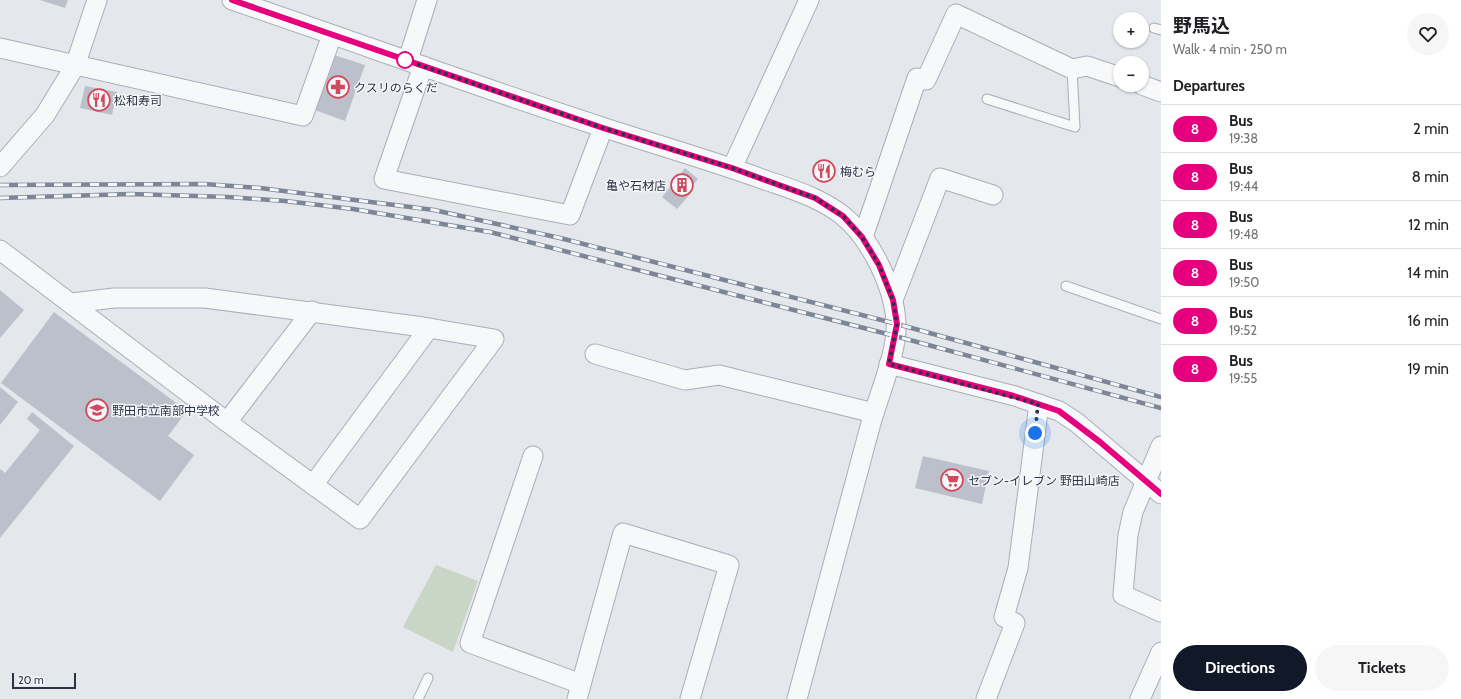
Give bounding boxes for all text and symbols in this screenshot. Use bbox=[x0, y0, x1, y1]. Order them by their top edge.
map controls bbox=[1113, 12, 1149, 92]
button: + bbox=[1113, 12, 1149, 48]
button: heart bbox=[1407, 13, 1449, 55]
text: 野馬込 bbox=[1173, 14, 1230, 37]
text: Walk · 4 min · 250 m bbox=[1173, 41, 1287, 57]
unlabelled marker bbox=[396, 51, 414, 69]
button: − bbox=[1113, 56, 1149, 92]
pharmacy icon: クスリのらくだ bbox=[325, 74, 351, 100]
text: Departures bbox=[1173, 77, 1245, 95]
place label: クスリのらくだ bbox=[354, 80, 438, 95]
restaurant icon: 松和寿司 bbox=[86, 87, 112, 113]
place label: 松和寿司 bbox=[114, 93, 162, 108]
text: Bus bbox=[1229, 112, 1253, 130]
text: 8 bbox=[1191, 120, 1199, 138]
text: 2 min bbox=[1413, 120, 1449, 138]
text: 19:38 bbox=[1229, 130, 1258, 146]
restaurant icon: 梅むら bbox=[811, 158, 837, 184]
text: Bus bbox=[1229, 160, 1253, 178]
place label: 梅むら bbox=[840, 164, 876, 179]
text: 8 bbox=[1191, 168, 1199, 186]
text: 8 min bbox=[1412, 168, 1449, 186]
building icon: 亀や石材店 bbox=[669, 172, 695, 198]
place label: 亀や石材店 bbox=[606, 178, 666, 193]
text: 19:44 bbox=[1229, 178, 1258, 194]
text: Bus bbox=[1229, 208, 1253, 226]
text: 8 bbox=[1191, 216, 1199, 234]
text: 12 min bbox=[1408, 216, 1449, 234]
text: 19:48 bbox=[1229, 226, 1259, 242]
text: Bus bbox=[1229, 256, 1253, 274]
text: 8 bbox=[1191, 264, 1199, 282]
text: 14 min bbox=[1407, 264, 1449, 282]
text: 19:50 bbox=[1229, 274, 1259, 290]
text: Bus bbox=[1229, 304, 1253, 322]
text: 8 bbox=[1191, 312, 1199, 330]
text: 16 min bbox=[1407, 312, 1449, 330]
text: 19:52 bbox=[1229, 322, 1257, 338]
text: Bus bbox=[1229, 352, 1253, 370]
text: 8 bbox=[1191, 360, 1199, 378]
text: 19 min bbox=[1407, 360, 1449, 378]
text: 19:55 bbox=[1229, 370, 1257, 386]
school or university icon: 野田市立南部中学校 bbox=[84, 397, 110, 423]
place label: 野田市立南部中学校 bbox=[112, 403, 220, 418]
your location bbox=[1025, 423, 1045, 443]
supermarket icon: セブン-イレブン 野田山崎店 bbox=[939, 467, 965, 493]
place label: セブン-イレブン 野田山崎店 bbox=[968, 473, 1120, 488]
button: Directions bbox=[1173, 645, 1307, 691]
button: Tickets bbox=[1315, 645, 1449, 691]
scale bar bbox=[12, 671, 76, 690]
text: 20 m bbox=[18, 673, 44, 687]

